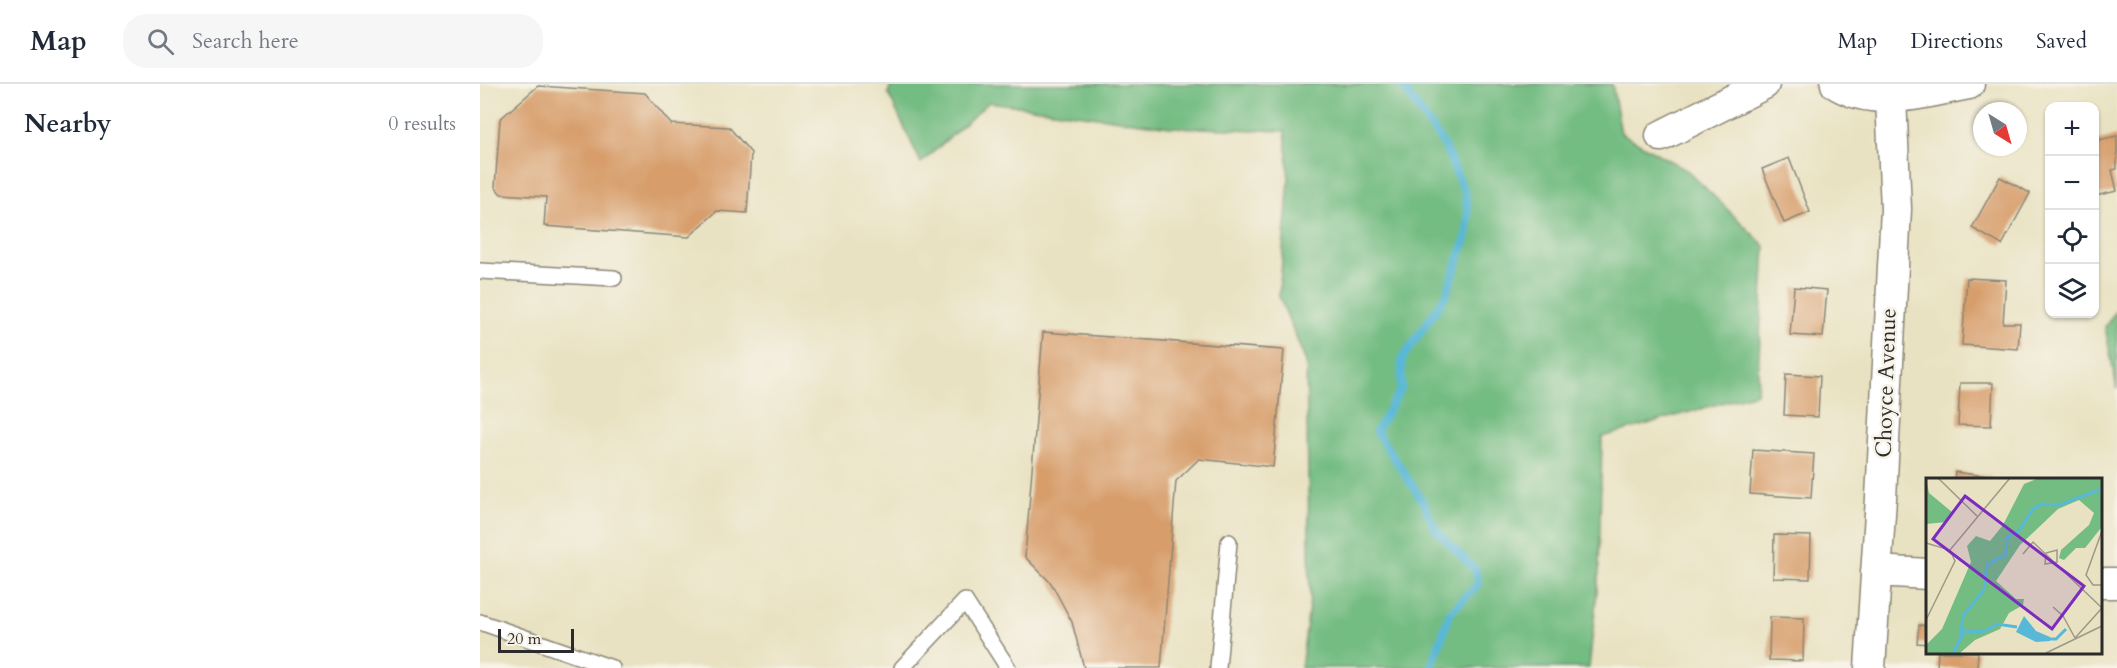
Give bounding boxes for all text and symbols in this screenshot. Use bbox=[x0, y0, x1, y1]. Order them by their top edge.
search box bbox=[123, 14, 543, 68]
text: Map bbox=[30, 22, 87, 60]
icon: search bbox=[144, 25, 177, 58]
text: Search here bbox=[192, 26, 299, 56]
text: Map bbox=[1837, 27, 1877, 56]
text: Directions bbox=[1910, 27, 2003, 56]
text: Saved bbox=[2036, 27, 2087, 56]
north arrow bbox=[1973, 102, 2027, 156]
map controls bbox=[2045, 102, 2099, 318]
button: + bbox=[2045, 102, 2099, 156]
text: Nearby bbox=[24, 106, 112, 141]
text: 0 results bbox=[388, 110, 456, 137]
button: − bbox=[2045, 156, 2099, 210]
button: locate bbox=[2045, 210, 2099, 264]
button: layers bbox=[2045, 264, 2099, 318]
street label: Choyce Avenue bbox=[1868, 308, 1904, 458]
inset map bbox=[1926, 478, 2102, 653]
scale bar bbox=[498, 626, 574, 654]
text: 20 m bbox=[507, 628, 541, 650]

